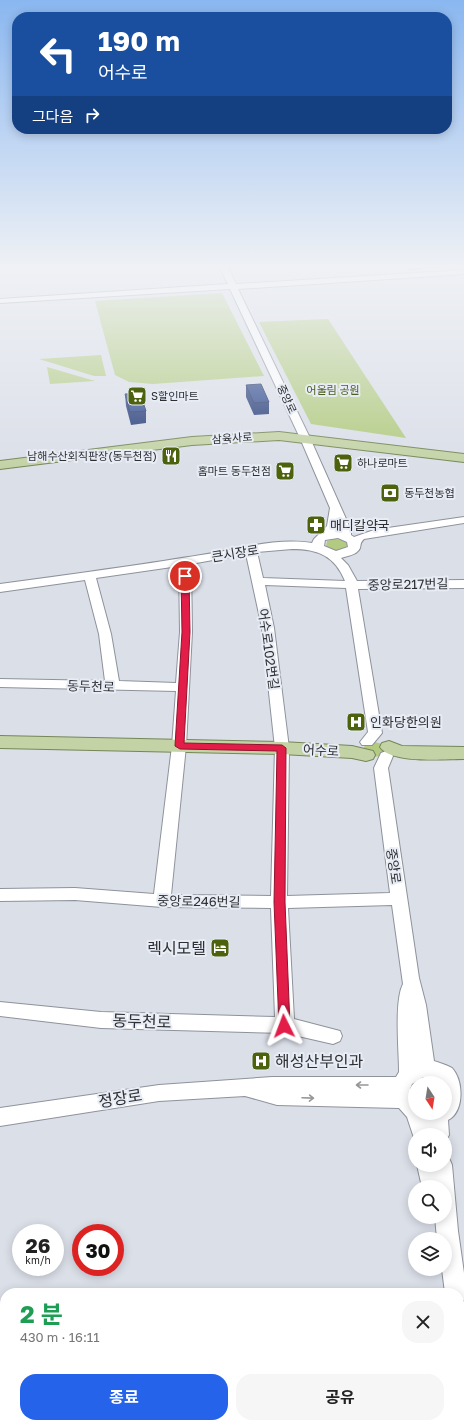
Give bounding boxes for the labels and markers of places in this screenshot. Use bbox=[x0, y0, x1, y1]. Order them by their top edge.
supermarket icon: S할인마트 bbox=[126, 385, 148, 407]
place label: S할인마트 bbox=[151, 389, 199, 402]
restaurant icon: 남해수산회직판장(동두천점) bbox=[160, 445, 182, 467]
place label: 남해수산회직판장(동두천점) bbox=[27, 449, 157, 462]
supermarket icon: 하나로마트 bbox=[332, 452, 354, 474]
place label: 하나로마트 bbox=[357, 456, 408, 469]
supermarket icon: 홈마트 동두천점 bbox=[274, 460, 296, 482]
place label: 홈마트 동두천점 bbox=[197, 464, 271, 477]
bank icon: 동두천농협 bbox=[379, 482, 401, 504]
place label: 동두천농협 bbox=[404, 486, 455, 499]
pharmacy icon: 매디칼약국 bbox=[305, 514, 327, 536]
place label: 매디칼약국 bbox=[330, 517, 390, 533]
pin bbox=[168, 559, 202, 593]
hospital icon: 인화당한의원 bbox=[345, 711, 367, 733]
place label: 인화당한의원 bbox=[370, 714, 442, 730]
hotel icon: 렉시모텔 bbox=[209, 937, 231, 959]
place label: 렉시모텔 bbox=[147, 938, 206, 958]
hospital icon: 해성산부인과 bbox=[250, 1050, 272, 1072]
place label: 해성산부인과 bbox=[275, 1051, 364, 1071]

